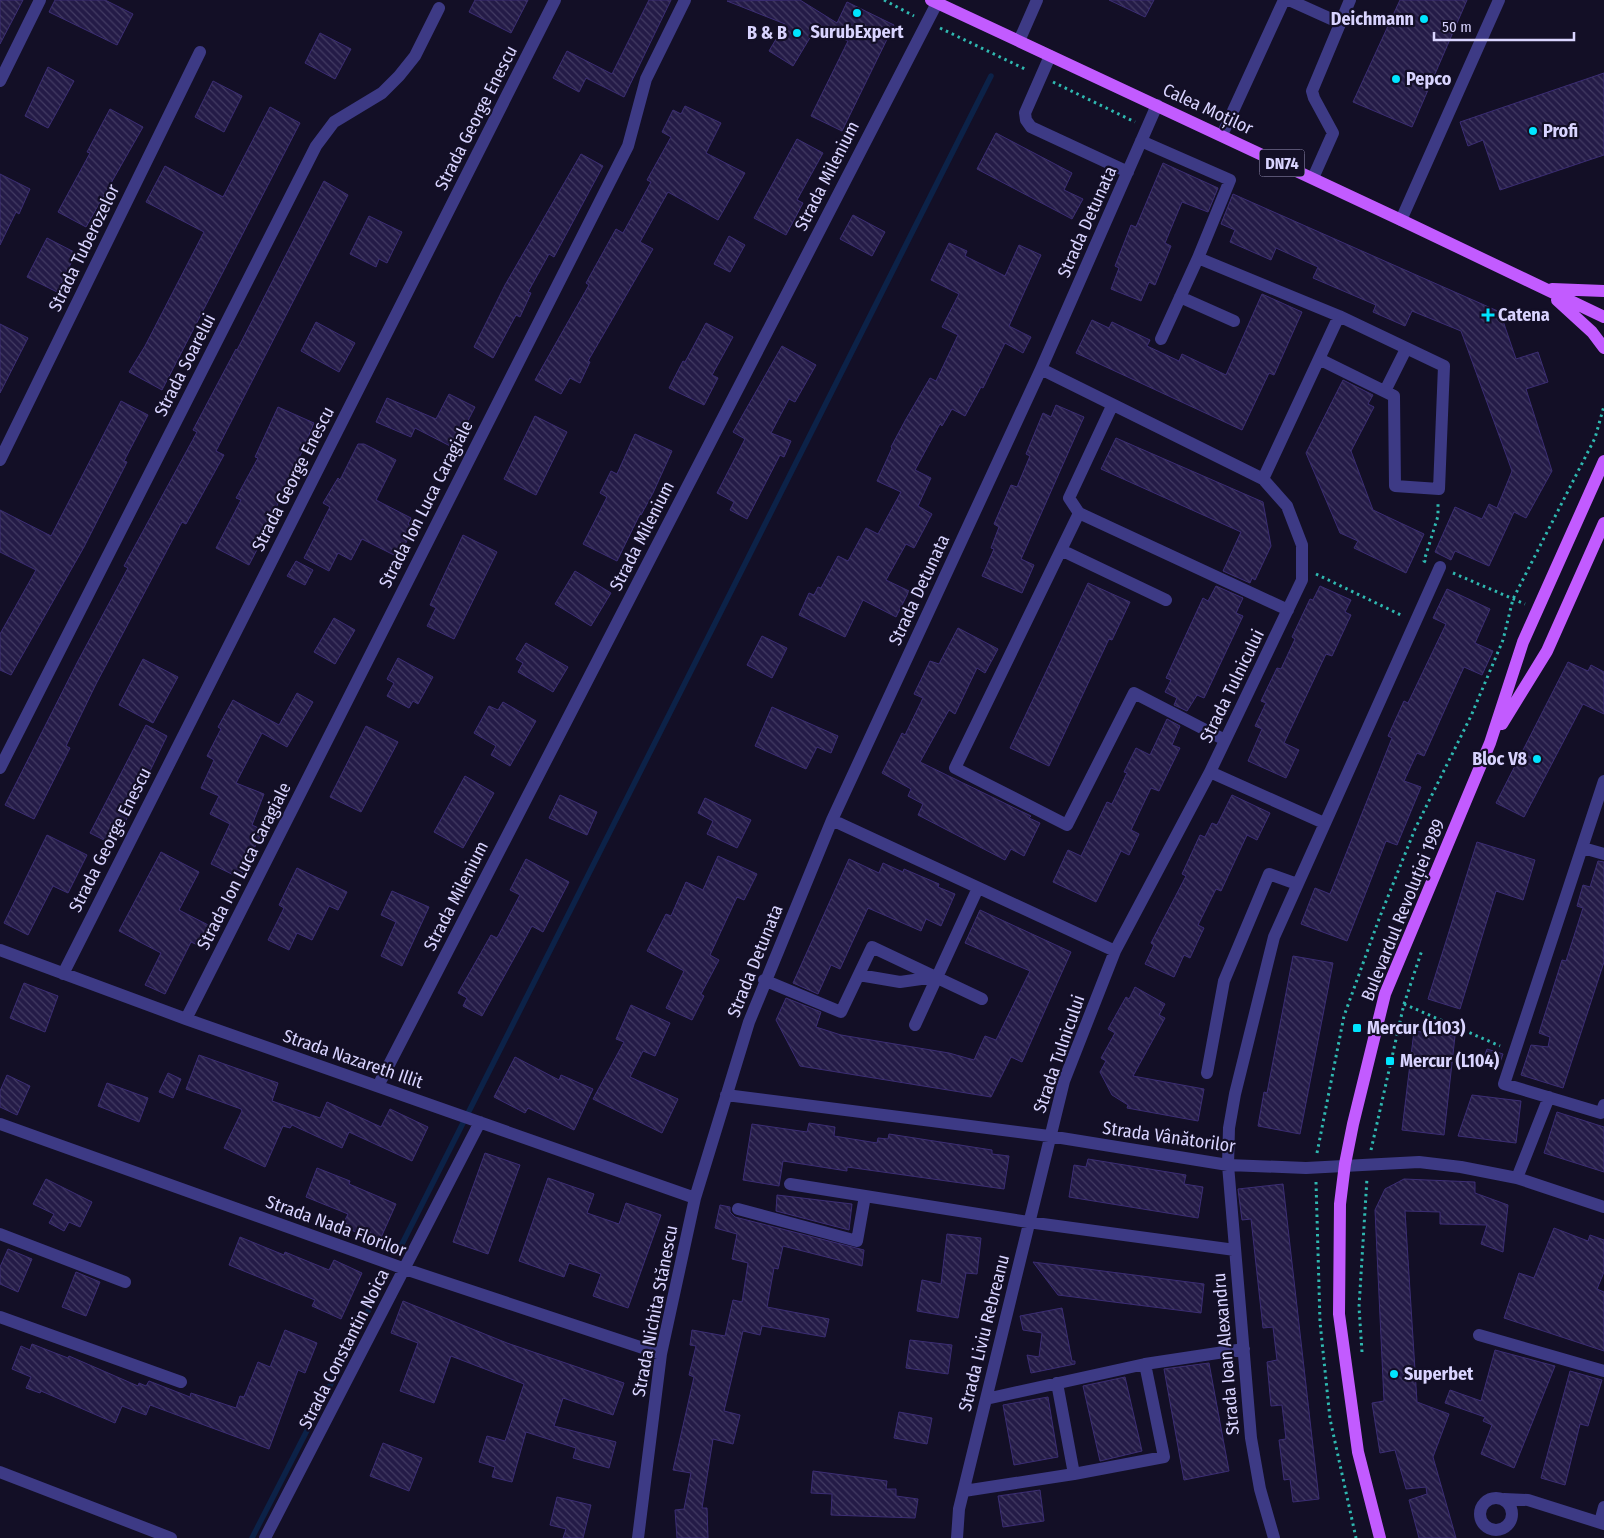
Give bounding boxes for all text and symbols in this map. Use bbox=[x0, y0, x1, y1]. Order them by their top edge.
marker: SurubExpert bbox=[851, 7, 863, 19]
place label: Deichmann bbox=[1331, 8, 1414, 30]
scale bar bbox=[1434, 10, 1574, 42]
marker: Deichmann bbox=[1418, 13, 1430, 25]
text: 50 m bbox=[1442, 18, 1472, 36]
place label: SurubExpert bbox=[810, 21, 904, 43]
place label: B & B bbox=[747, 22, 787, 44]
marker: B & B bbox=[791, 27, 803, 39]
street label: Strada George Enescu bbox=[430, 42, 522, 194]
place label: Pepco bbox=[1406, 68, 1452, 90]
marker: Pepco bbox=[1390, 73, 1402, 85]
street label: Calea Moților bbox=[1159, 79, 1257, 140]
street label: Strada Milenium bbox=[790, 117, 864, 235]
place label: Profi bbox=[1543, 120, 1578, 142]
marker: Profi bbox=[1527, 125, 1539, 137]
road number: DN74 bbox=[1260, 150, 1304, 177]
street label: Strada Detunata bbox=[1053, 163, 1121, 281]
street label: Strada Tuberozelor bbox=[44, 180, 125, 315]
place label: Catena bbox=[1498, 304, 1550, 326]
marker: Catena bbox=[1482, 309, 1494, 321]
street label: Strada Soarelui bbox=[150, 310, 220, 420]
street label: Strada George Enescu bbox=[247, 403, 339, 555]
street label: Strada Ion Luca Caragiale bbox=[374, 417, 478, 591]
street label: Strada Milenium bbox=[605, 477, 679, 595]
street label: Strada Detunata bbox=[884, 531, 954, 649]
street label: Strada Tulnicului bbox=[1195, 626, 1269, 746]
place label: Bloc V8 bbox=[1472, 748, 1527, 770]
marker: Bloc V8 bbox=[1531, 753, 1543, 765]
street label: Strada George Enescu bbox=[64, 764, 156, 916]
street label: Strada Ion Luca Caragiale bbox=[192, 779, 296, 953]
street label: Bulevardul Revoluției 1989 bbox=[1356, 816, 1450, 1004]
street label: Strada Milenium bbox=[419, 837, 493, 955]
street label: Strada Detunata bbox=[722, 901, 788, 1021]
street label: Strada Tulnicului bbox=[1028, 992, 1090, 1116]
place label: Mercur (L103) bbox=[1367, 1017, 1466, 1039]
marker: Mercur (L103) bbox=[1351, 1022, 1363, 1034]
street label: Strada Nazareth Illit bbox=[280, 1025, 426, 1093]
place label: Mercur (L104) bbox=[1400, 1050, 1500, 1072]
marker: Mercur (L104) bbox=[1384, 1055, 1396, 1067]
street label: Strada Vânătorilor bbox=[1101, 1117, 1238, 1157]
street label: Strada Nada Florilor bbox=[263, 1190, 410, 1262]
street label: Strada Nichita Stănescu bbox=[628, 1223, 682, 1399]
street label: Strada Liviu Rebreanu bbox=[954, 1252, 1014, 1414]
street label: Strada Constantin Noica bbox=[294, 1265, 394, 1433]
street label: Strada Ioan Alexandru bbox=[1208, 1272, 1244, 1436]
place label: Superbet bbox=[1404, 1363, 1474, 1385]
marker: Superbet bbox=[1388, 1368, 1400, 1380]

